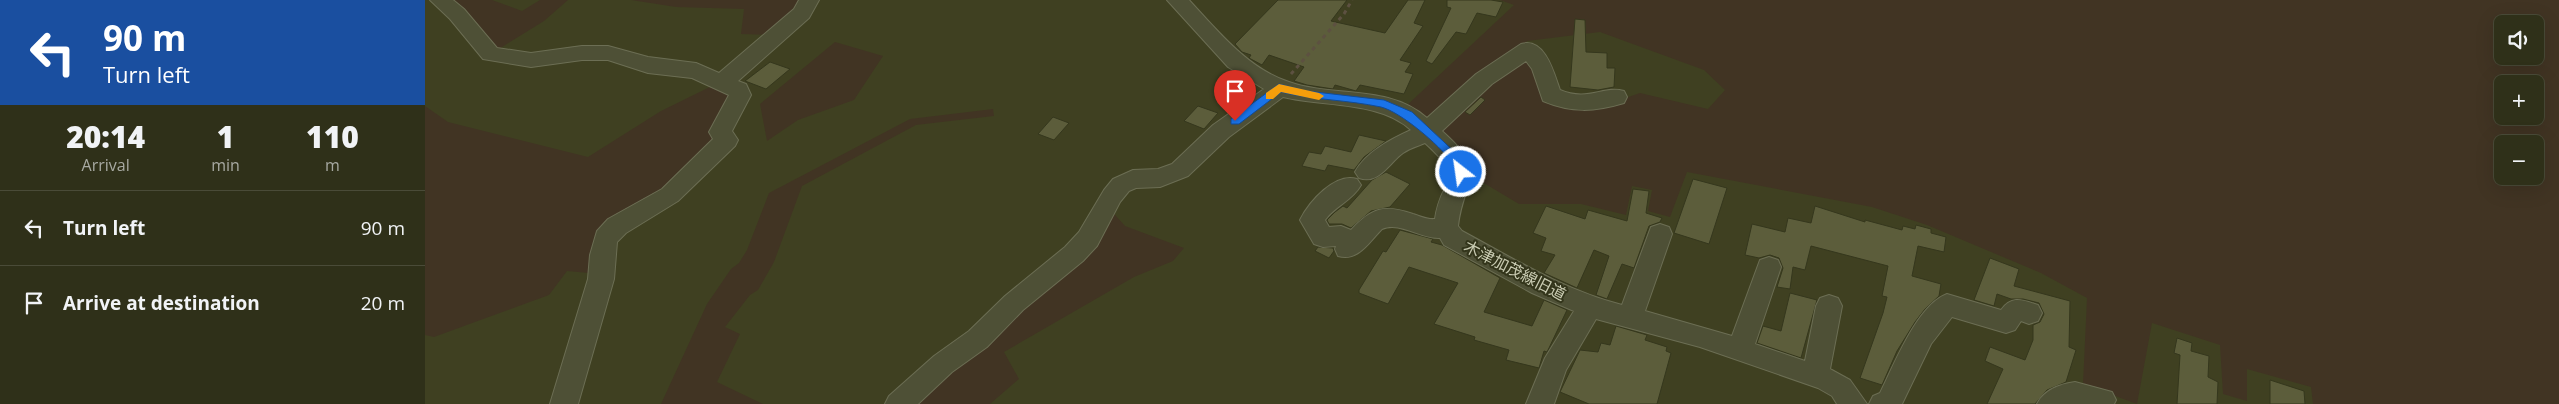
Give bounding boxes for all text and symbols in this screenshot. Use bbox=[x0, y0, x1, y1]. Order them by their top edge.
text: 90 m bbox=[103, 14, 186, 61]
map controls bbox=[2494, 15, 2544, 185]
button: sound bbox=[2494, 15, 2544, 65]
icon: left bbox=[20, 20, 85, 85]
text: Turn left bbox=[103, 59, 190, 89]
pin bbox=[1214, 70, 1256, 121]
button: + bbox=[2494, 75, 2544, 125]
icon: arrive bbox=[1221, 77, 1249, 105]
text: 20:14 bbox=[66, 116, 145, 157]
text: 1 bbox=[217, 116, 234, 157]
text: 110 bbox=[306, 116, 359, 157]
button: − bbox=[2494, 135, 2544, 185]
position arrow bbox=[1434, 145, 1486, 197]
text: Arrival bbox=[82, 154, 130, 176]
text: min bbox=[211, 154, 240, 176]
text: m bbox=[325, 154, 340, 176]
icon: left bbox=[20, 214, 48, 242]
text: Turn left bbox=[63, 215, 145, 241]
text: 90 m bbox=[361, 215, 405, 241]
street label: 木津加茂線旧道 bbox=[1460, 235, 1570, 305]
icon: arrive bbox=[20, 289, 48, 317]
text: Arrive at destination bbox=[63, 290, 260, 316]
text: 20 m bbox=[361, 290, 405, 316]

